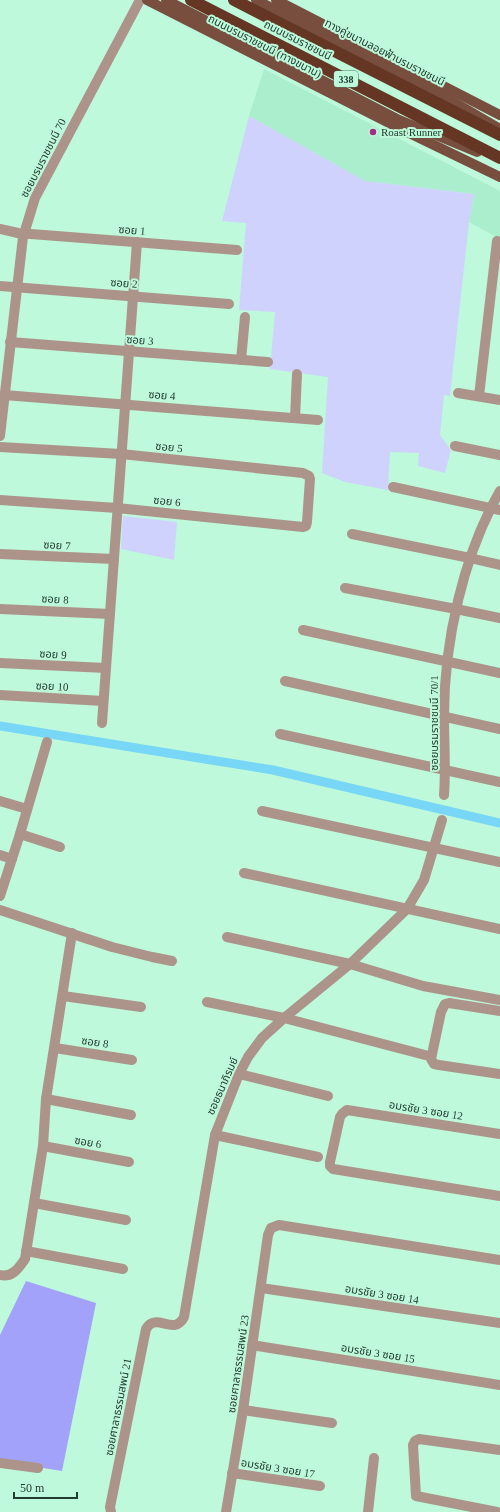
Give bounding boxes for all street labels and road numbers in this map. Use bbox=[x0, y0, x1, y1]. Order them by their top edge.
street label: ถนนบรมราชชนนี (ทางขนาน) bbox=[206, 12, 324, 81]
street label: ทางคู่ขนานลอยฟ้าบรมราชชนนี bbox=[323, 16, 447, 88]
street label: ถนนบรมราชชนนี bbox=[262, 18, 334, 62]
road number: 338 bbox=[334, 71, 358, 87]
street label: ซอยบรมราชชนนี 70 bbox=[18, 116, 68, 199]
street label: ซอย 1 bbox=[118, 223, 146, 237]
street label: ซอย 2 bbox=[110, 276, 138, 290]
street label: ซอย 3 bbox=[126, 333, 154, 347]
street label: ซอย 4 bbox=[148, 388, 176, 402]
street label: ซอย 5 bbox=[155, 440, 184, 454]
street label: ซอย 6 bbox=[153, 494, 182, 508]
street label: ซอย 7 bbox=[43, 538, 71, 552]
street label: ซอย 8 bbox=[41, 592, 69, 606]
street label: ซอย 9 bbox=[39, 647, 67, 661]
street label: ซอยบรมราชชนนี 70/1 bbox=[428, 675, 440, 771]
street label: ซอย 10 bbox=[35, 679, 69, 693]
street label: ซอย 8 bbox=[81, 1034, 110, 1050]
street label: ซอยธนาภิรมย์ bbox=[204, 1055, 240, 1117]
street label: อมรชัย 3 ซอย 12 bbox=[388, 1098, 464, 1122]
street label: ซอย 6 bbox=[74, 1134, 103, 1150]
street label: อมรชัย 3 ซอย 14 bbox=[344, 1282, 420, 1306]
street label: ซอยศาลาธรรมสพน์ 23 bbox=[225, 1314, 251, 1414]
street label: อมรชัย 3 ซอย 15 bbox=[340, 1341, 416, 1365]
street label: ซอยศาลาธรรมสพน์ 21 bbox=[103, 1357, 133, 1457]
street label: อมรชัย 3 ซอย 17 bbox=[240, 1456, 316, 1480]

